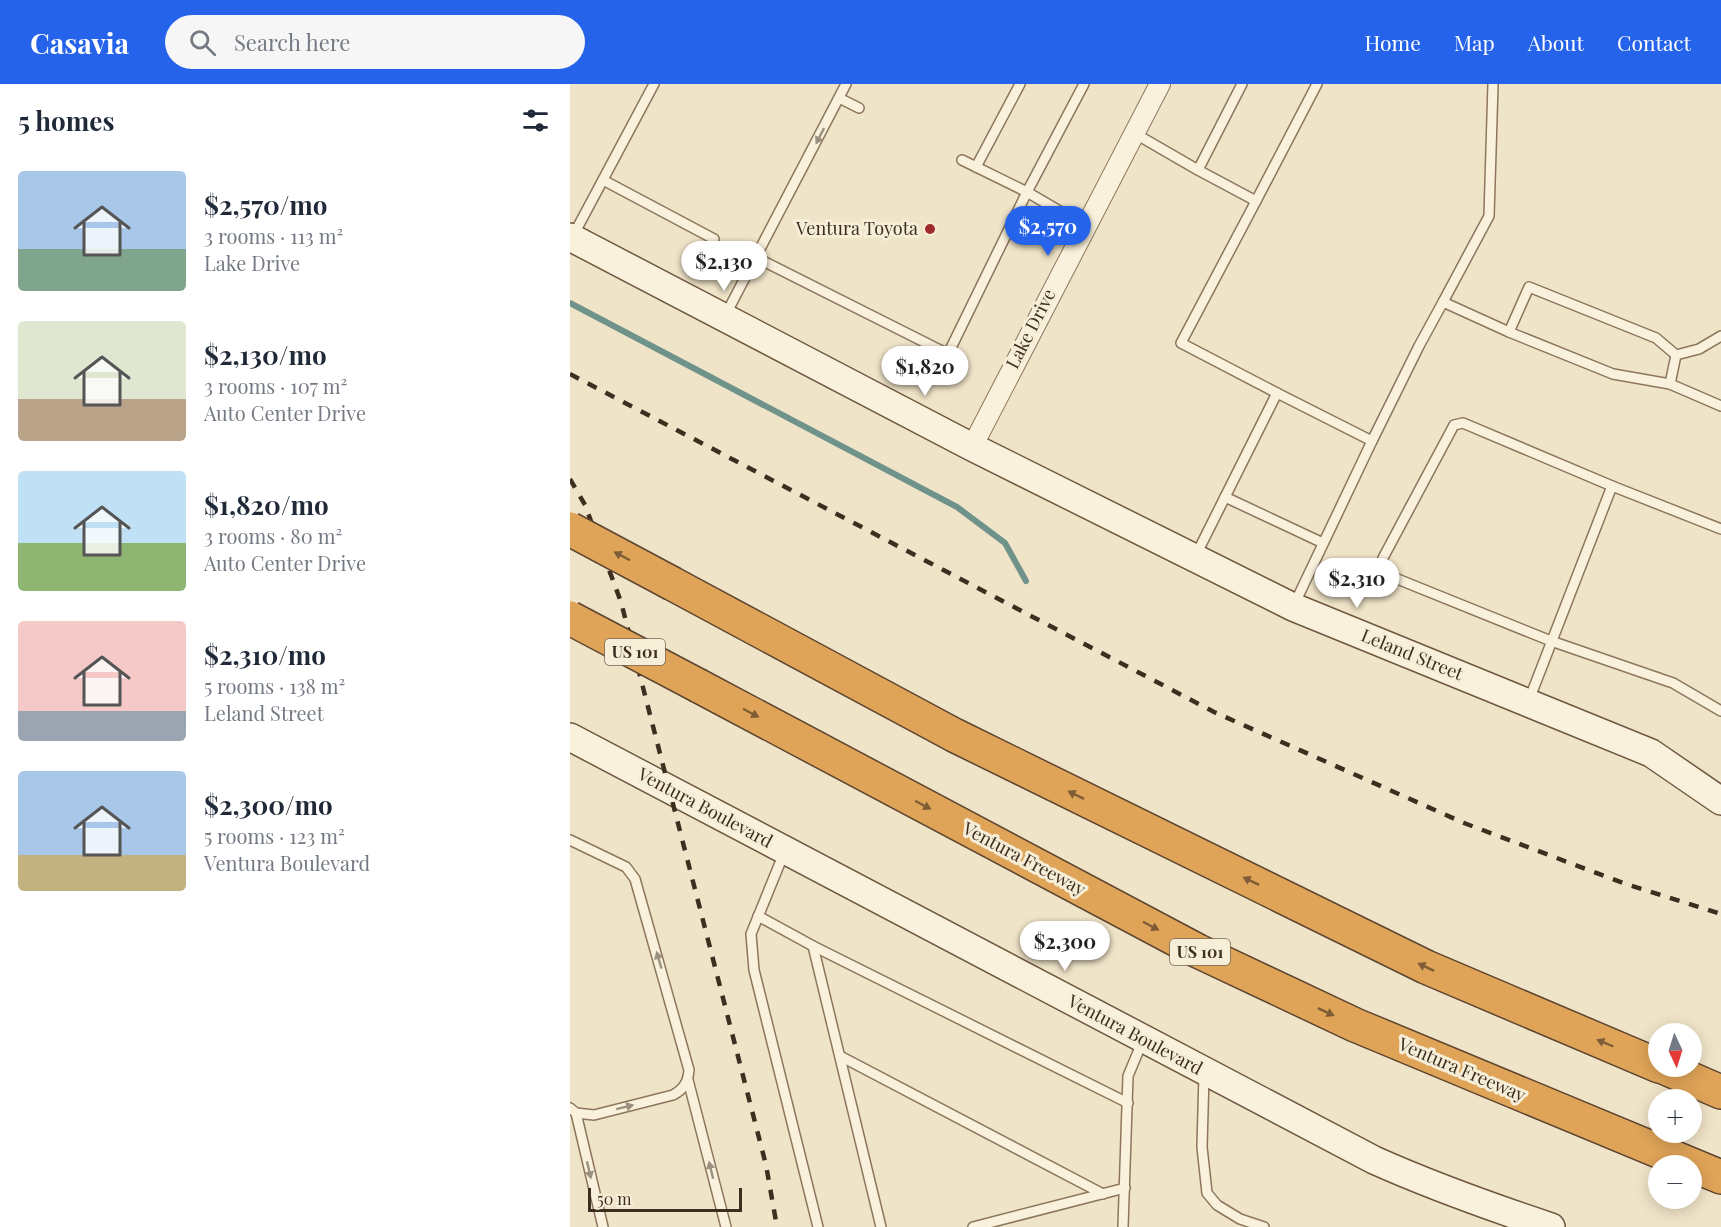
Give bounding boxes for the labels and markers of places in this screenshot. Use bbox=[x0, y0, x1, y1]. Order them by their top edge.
pin: $2,570 bbox=[999, 206, 1097, 257]
place label: Ventura Toyota bbox=[795, 216, 918, 240]
marker: Ventura Toyota bbox=[923, 222, 937, 236]
pin: $2,130 bbox=[675, 241, 773, 292]
pin: $1,820 bbox=[876, 346, 974, 397]
pin: $2,310 bbox=[1308, 558, 1406, 609]
pin: $2,300 bbox=[1016, 921, 1114, 972]

